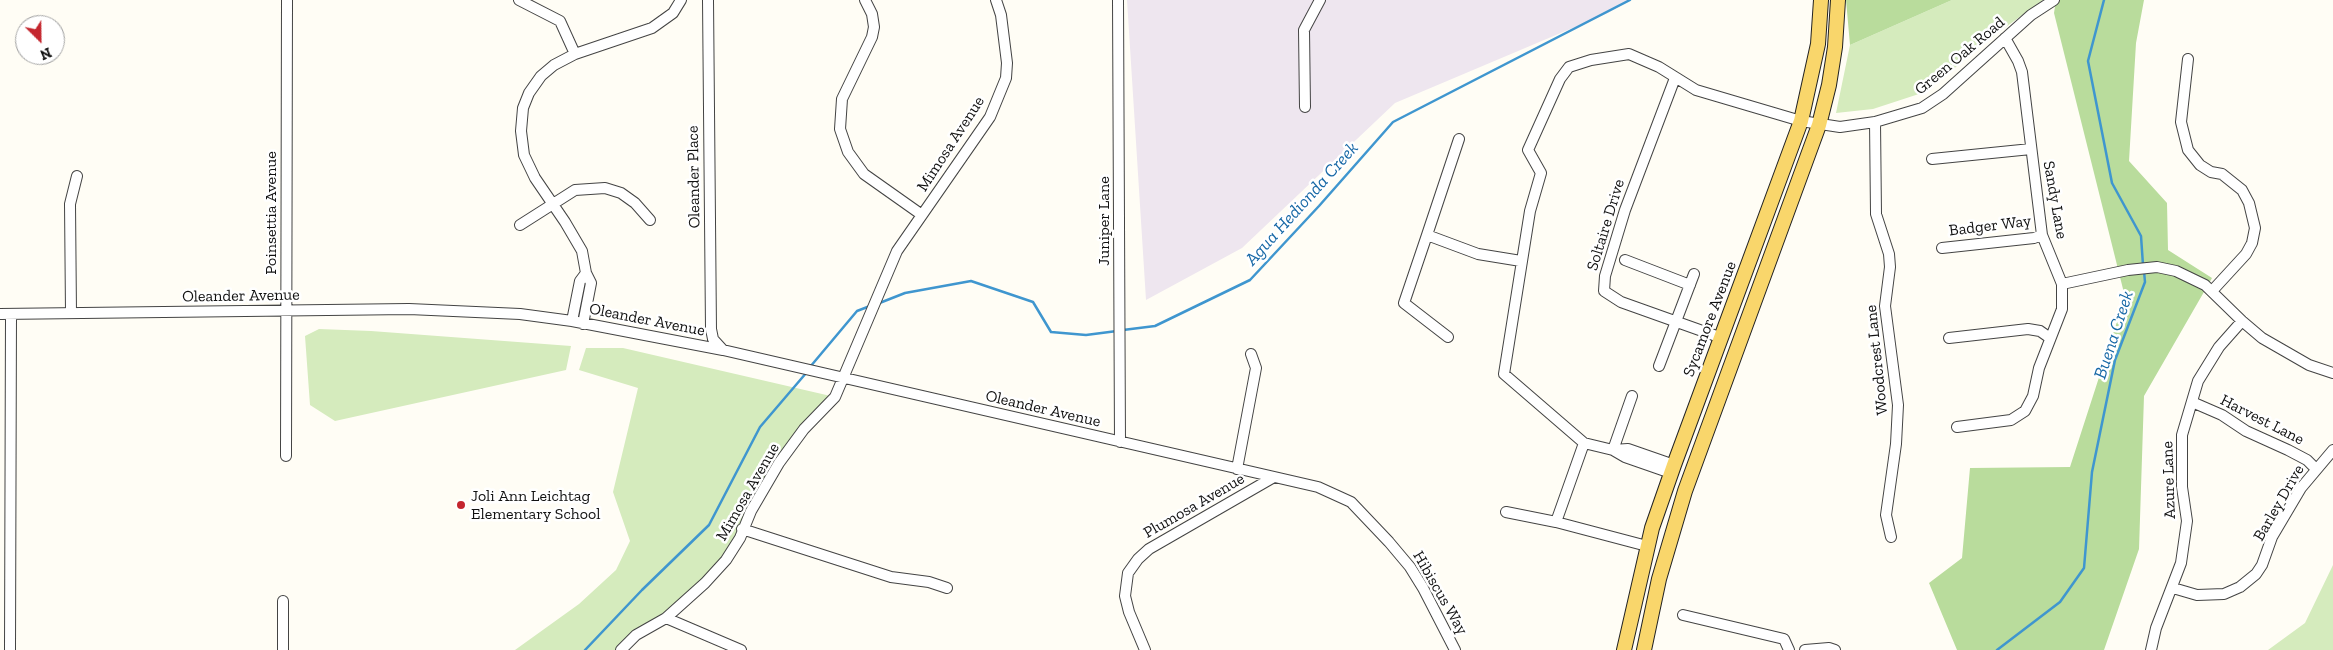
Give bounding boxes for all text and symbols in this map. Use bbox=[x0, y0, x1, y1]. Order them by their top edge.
street label: Green Oak Road bbox=[1911, 13, 2009, 99]
north arrow bbox=[15, 15, 65, 65]
text: N bbox=[37, 43, 54, 63]
street label: Mimosa Avenue bbox=[913, 93, 989, 195]
street label: Oleander Place bbox=[684, 125, 704, 229]
water label: Agua Hedionda Creek bbox=[1241, 138, 1363, 270]
street label: Poinsettia Avenue bbox=[261, 151, 281, 275]
street label: Sandy Lane bbox=[2039, 159, 2071, 241]
street label: Juniper Lane bbox=[1094, 176, 1114, 266]
street label: Soltaire Drive bbox=[1583, 177, 1629, 273]
street label: Badger Way bbox=[1948, 211, 2032, 241]
street label: Sycamore Avenue bbox=[1679, 259, 1741, 379]
street label: Oleander Avenue bbox=[182, 285, 300, 307]
water label: Buena Creek bbox=[2090, 288, 2138, 382]
street label: Oleander Avenue bbox=[588, 299, 706, 341]
street label: Woodcrest Lane bbox=[1862, 304, 1892, 416]
street label: Oleander Avenue bbox=[984, 386, 1102, 432]
street label: Harvest Lane bbox=[2217, 391, 2307, 449]
street label: Mimosa Avenue bbox=[712, 440, 784, 544]
street label: Azure Lane bbox=[2158, 441, 2180, 519]
street label: Barley Drive bbox=[2249, 461, 2309, 545]
street label: Plumosa Avenue bbox=[1140, 469, 1248, 543]
place label: Joli Ann Leichtag Elementary School bbox=[471, 486, 600, 524]
marker: Joli Ann Leichtag Elementary School bbox=[455, 499, 467, 511]
street label: Hibiscus Way bbox=[1408, 548, 1472, 638]

